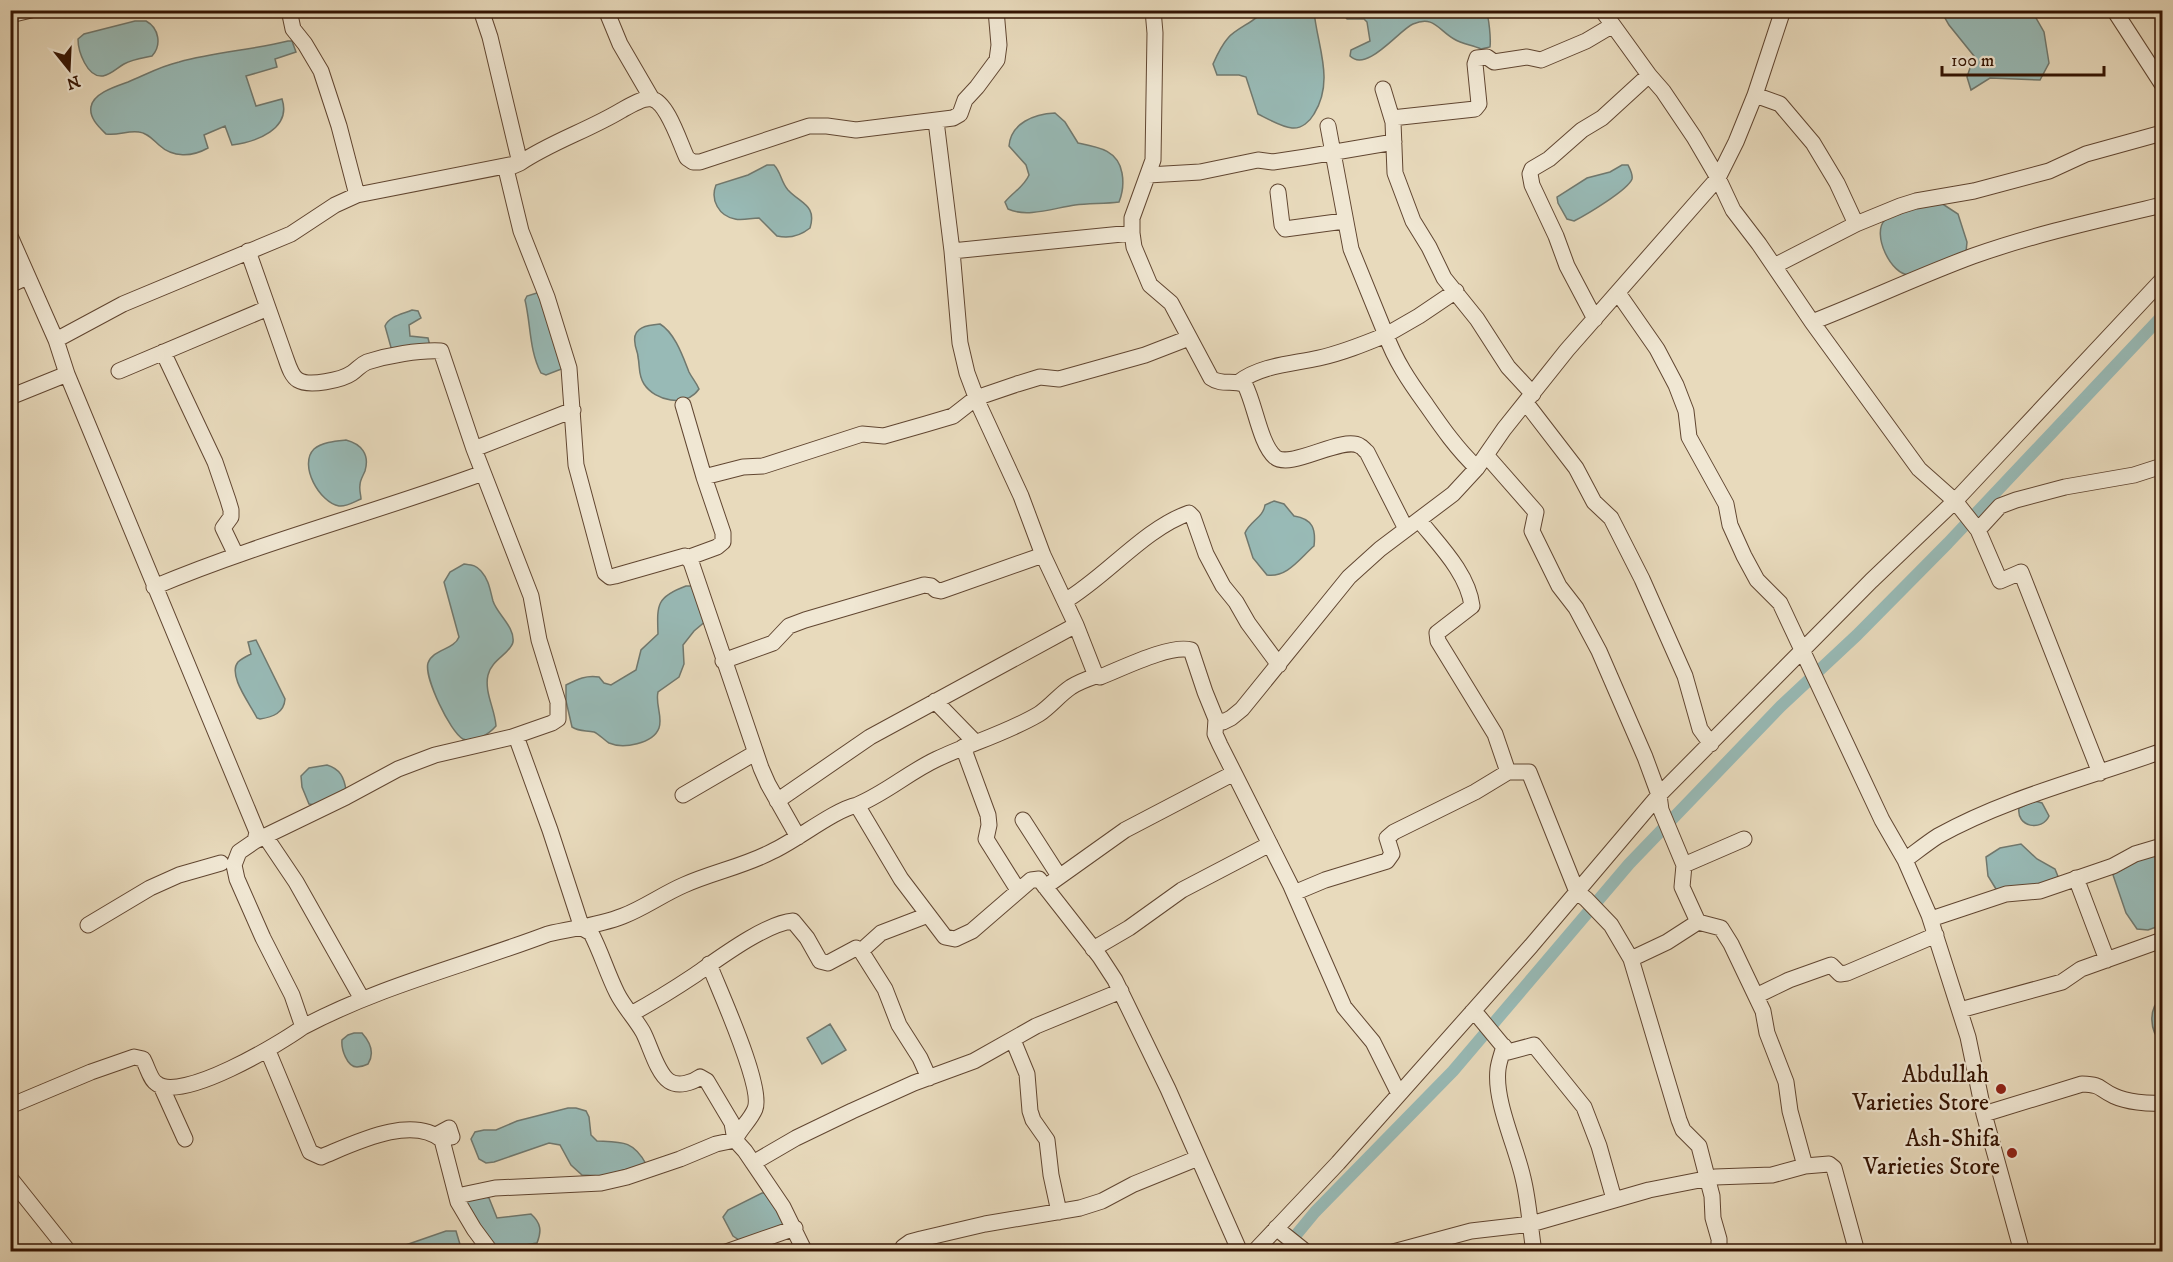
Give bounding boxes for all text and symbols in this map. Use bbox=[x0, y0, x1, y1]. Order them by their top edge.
north arrow bbox=[39, 39, 99, 99]
scale bar bbox=[1942, 39, 2104, 77]
text: 100 m bbox=[1951, 50, 1994, 72]
text: N bbox=[64, 71, 83, 94]
place label: Abdullah Varieties Store bbox=[1851, 1060, 1989, 1118]
marker: Abdullah Varieties Store bbox=[1994, 1082, 2008, 1096]
place label: Ash-Shifa Varieties Store bbox=[1862, 1124, 2001, 1182]
marker: Ash-Shifa Varieties Store bbox=[2005, 1146, 2019, 1160]

